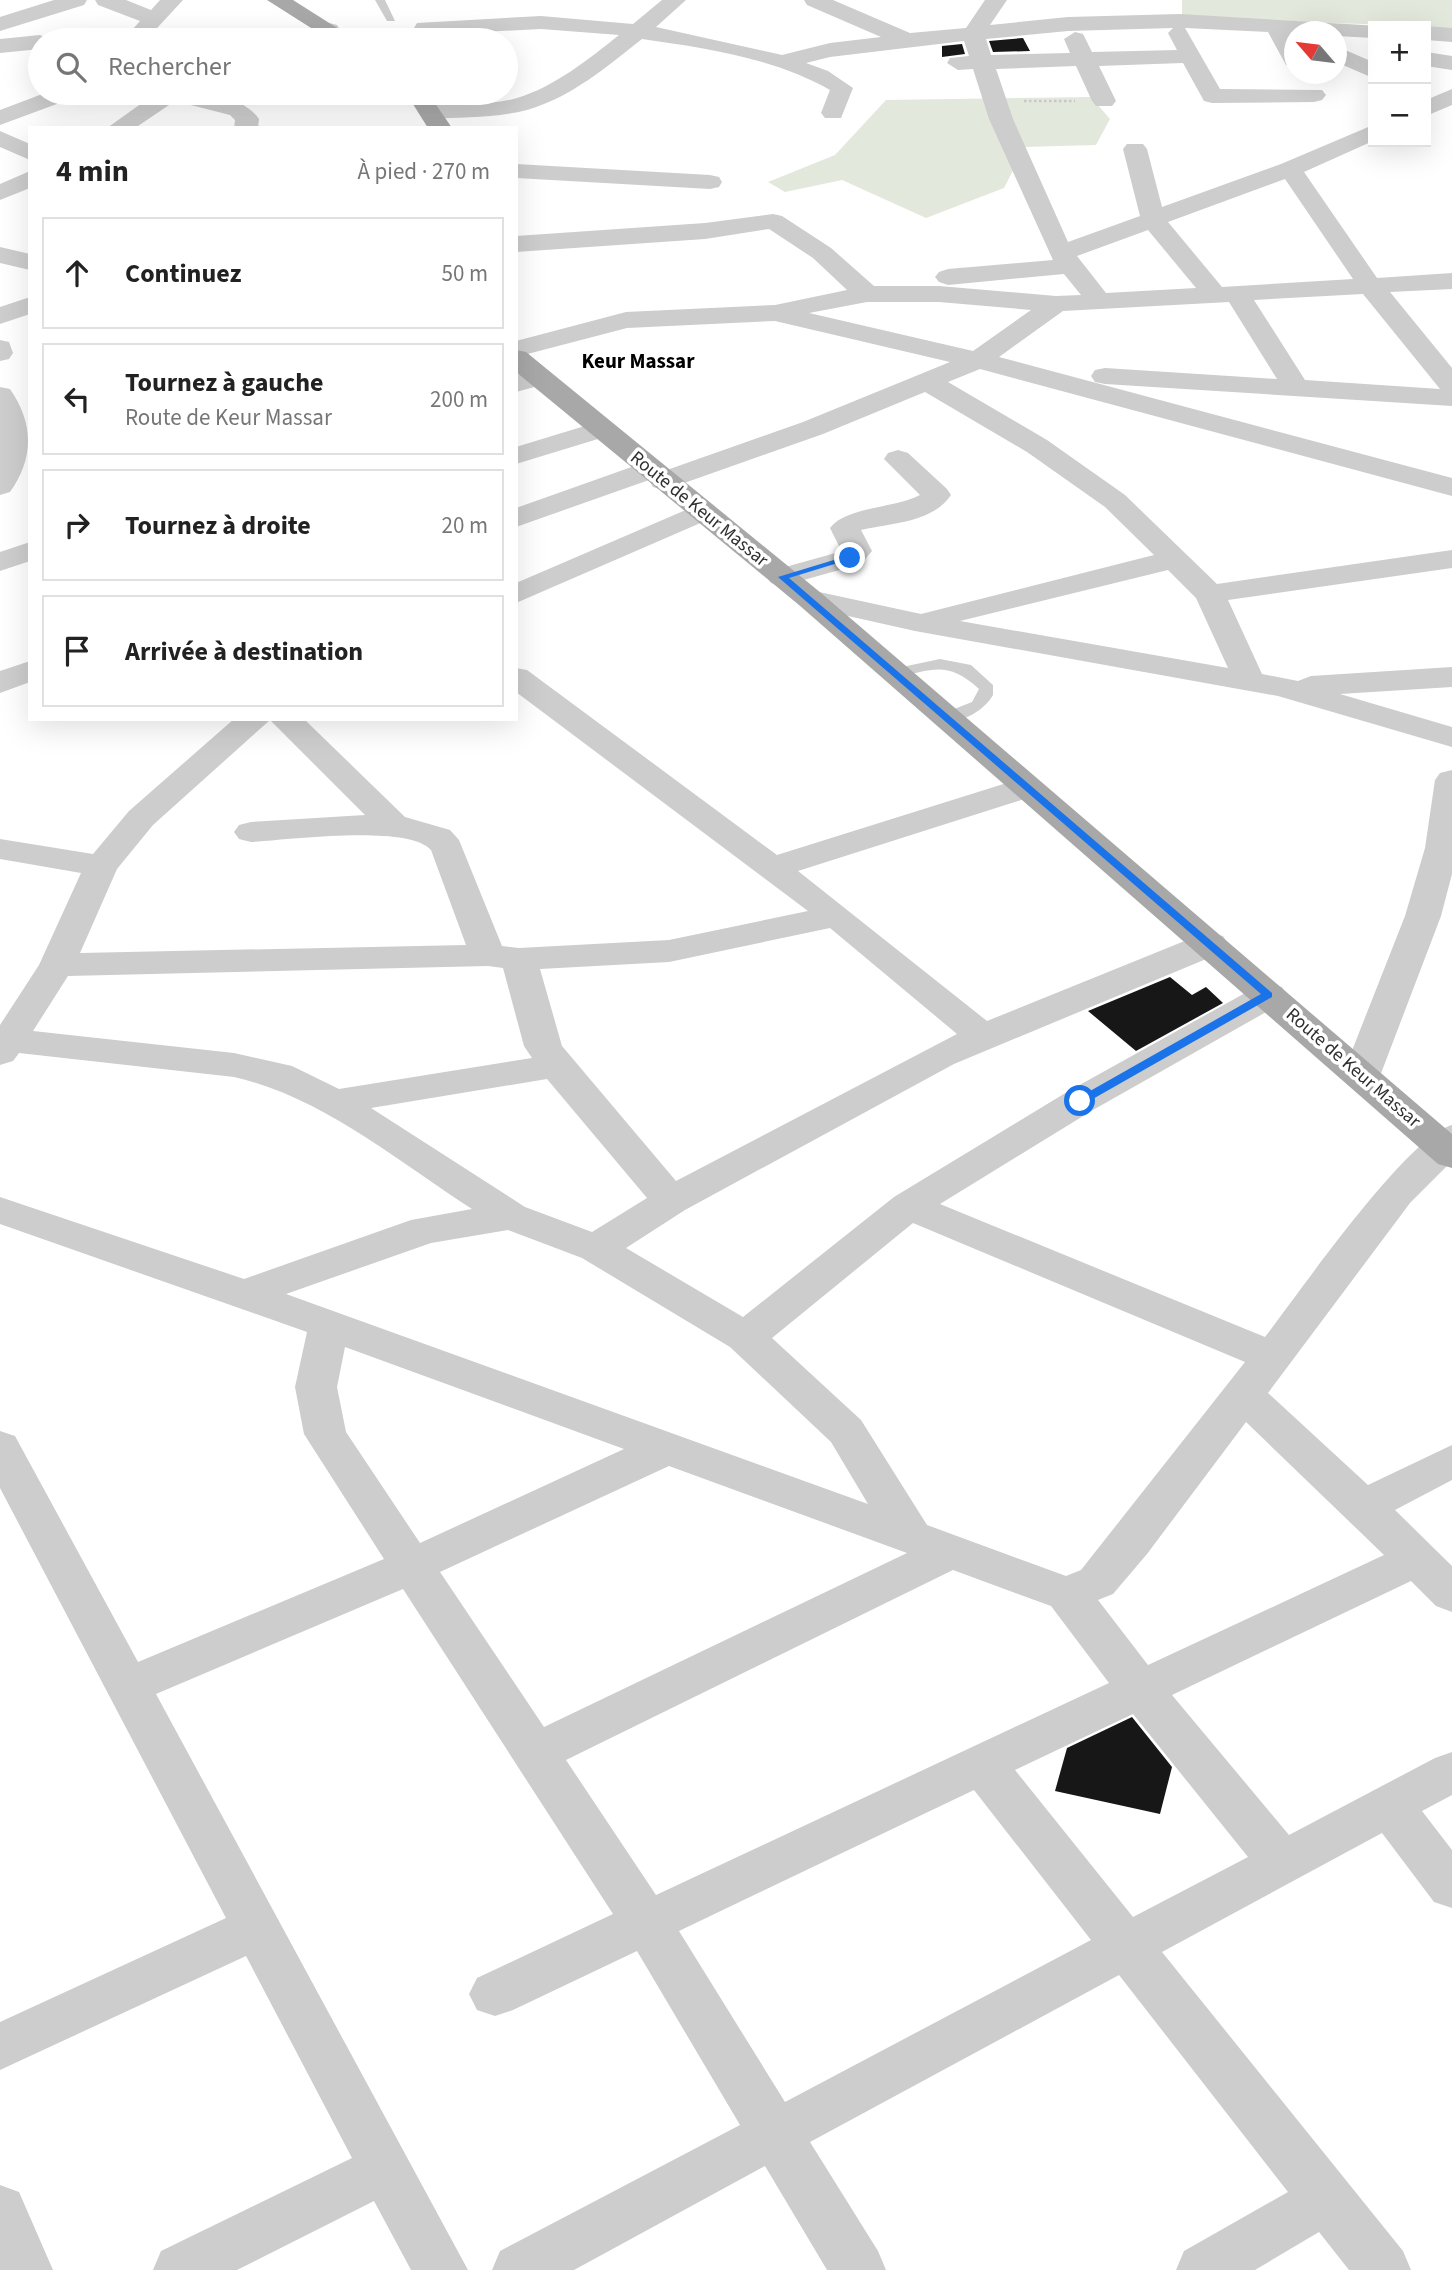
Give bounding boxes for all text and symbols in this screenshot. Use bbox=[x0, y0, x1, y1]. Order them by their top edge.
north arrow bbox=[1284, 21, 1347, 84]
map controls bbox=[1368, 21, 1431, 147]
button: + bbox=[1368, 21, 1431, 84]
search box bbox=[28, 28, 518, 105]
icon: search bbox=[52, 48, 90, 86]
text: Rechercher bbox=[108, 48, 231, 85]
button: − bbox=[1368, 84, 1431, 147]
text: 4 min bbox=[56, 150, 129, 193]
text: À pied · 270 m bbox=[357, 155, 490, 188]
icon: ahead bbox=[58, 254, 96, 292]
text: Continuez bbox=[125, 255, 241, 292]
text: 50 m bbox=[441, 257, 488, 290]
district label: Keur Massar bbox=[581, 346, 695, 376]
text: Tournez à gauche bbox=[125, 364, 324, 401]
icon: left bbox=[58, 380, 96, 418]
text: 200 m bbox=[430, 383, 488, 416]
text: Route de Keur Massar bbox=[125, 401, 332, 434]
street label: Route de Keur Massar bbox=[624, 445, 774, 574]
icon: right bbox=[58, 506, 96, 544]
text: Tournez à droite bbox=[125, 507, 311, 544]
text: 20 m bbox=[441, 509, 488, 542]
route end bbox=[834, 542, 865, 573]
icon: arrive bbox=[58, 632, 96, 670]
text: Arrivée à destination bbox=[125, 633, 363, 670]
street label: Route de Keur Massar bbox=[1280, 1002, 1427, 1135]
route start bbox=[1064, 1085, 1095, 1116]

